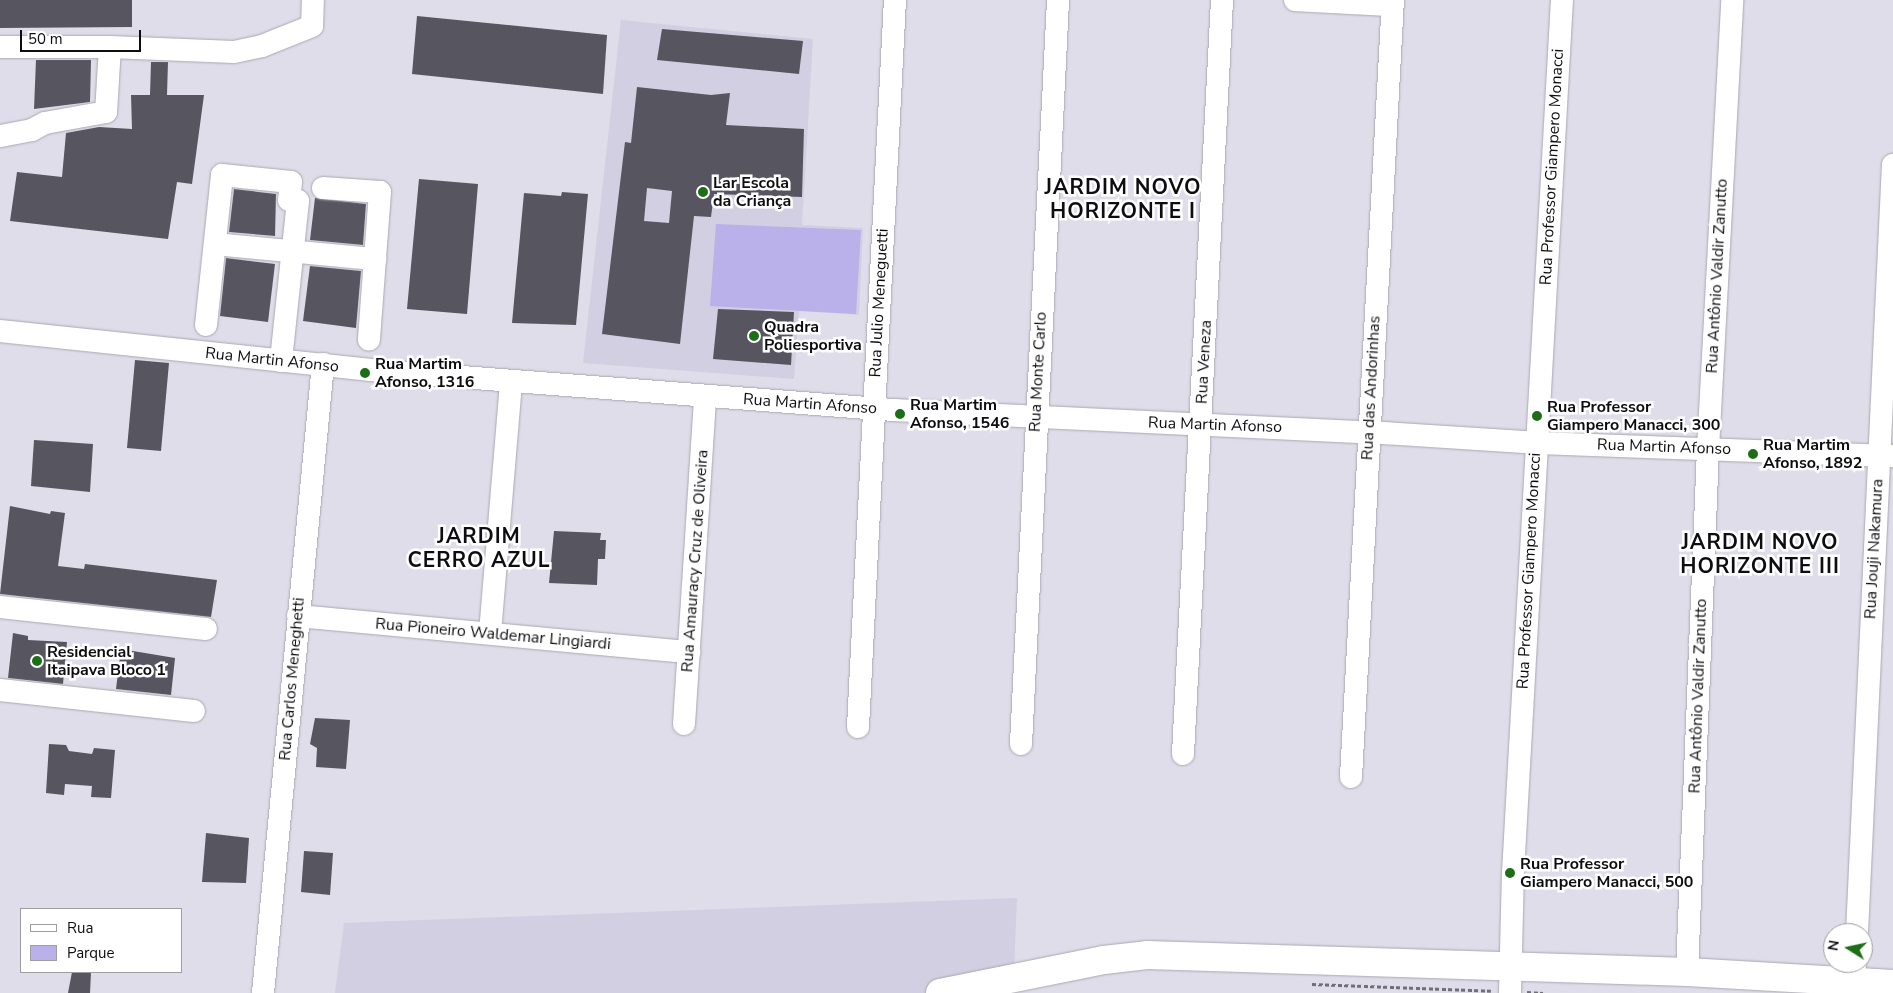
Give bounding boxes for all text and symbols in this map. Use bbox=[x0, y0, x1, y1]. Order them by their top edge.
scale bar bbox=[22, 20, 144, 52]
text: 50 m bbox=[28, 29, 63, 49]
street label: Rua Professor Giampero Monacci bbox=[1536, 48, 1568, 286]
place label: Lar Escola da Criança bbox=[713, 173, 791, 211]
district label: JARDIM NOVO HORIZONTE I bbox=[1043, 174, 1203, 224]
street label: Rua Antônio Valdir Zanutto bbox=[1702, 178, 1732, 374]
marker: Lar Escola da Criança bbox=[697, 186, 709, 198]
street label: Rua Julio Meneguetti bbox=[866, 228, 892, 378]
street label: Rua Monte Carlo bbox=[1025, 311, 1051, 433]
street label: Rua das Andorinhas bbox=[1358, 315, 1384, 461]
place label: Quadra Poliesportiva bbox=[764, 317, 862, 355]
street label: Rua Veneza bbox=[1192, 319, 1216, 405]
marker: Quadra Poliesportiva bbox=[748, 330, 760, 342]
street label: Rua Martin Afonso bbox=[204, 343, 340, 377]
place label: Rua Martim Afonso, 1316 bbox=[375, 354, 474, 392]
marker: Rua Martim Afonso, 1316 bbox=[359, 367, 371, 379]
street label: Rua Martin Afonso bbox=[742, 390, 878, 418]
place label: Rua Martim Afonso, 1546 bbox=[910, 395, 1009, 433]
place label: Rua Professor Giampero Manacci, 300 bbox=[1547, 397, 1720, 435]
marker: Rua Martim Afonso, 1546 bbox=[894, 408, 906, 420]
marker: Rua Professor Giampero Manacci, 300 bbox=[1531, 410, 1543, 422]
street label: Rua Martin Afonso bbox=[1148, 413, 1282, 437]
street label: Rua Martin Afonso bbox=[1597, 435, 1731, 459]
place label: Rua Martim Afonso, 1892 bbox=[1763, 435, 1862, 473]
marker: Rua Martim Afonso, 1892 bbox=[1747, 448, 1759, 460]
street label: Rua Amauracy Cruz de Oliveira bbox=[678, 449, 712, 673]
street label: Rua Professor Giampero Monacci bbox=[1513, 452, 1545, 690]
street label: Rua Jouji Nakamura bbox=[1861, 478, 1887, 620]
district label: JARDIM CERRO AZUL bbox=[406, 523, 552, 573]
district label: JARDIM NOVO HORIZONTE III bbox=[1679, 529, 1841, 579]
street label: Rua Carlos Meneghetti bbox=[275, 597, 309, 761]
street label: Rua Antônio Valdir Zanutto bbox=[1685, 598, 1711, 794]
street label: Rua Pioneiro Waldemar Lingiardi bbox=[374, 614, 612, 654]
place label: Residencial Itaipava Bloco 1 bbox=[47, 642, 166, 680]
marker: Residencial Itaipava Bloco 1 bbox=[31, 655, 43, 667]
place label: Rua Professor Giampero Manacci, 500 bbox=[1520, 854, 1693, 892]
marker: Rua Professor Giampero Manacci, 500 bbox=[1504, 867, 1516, 879]
legend bbox=[20, 908, 182, 973]
text: Rua bbox=[67, 918, 93, 938]
north arrow bbox=[1823, 923, 1873, 973]
text: N bbox=[1823, 939, 1844, 952]
text: Parque bbox=[67, 943, 115, 963]

